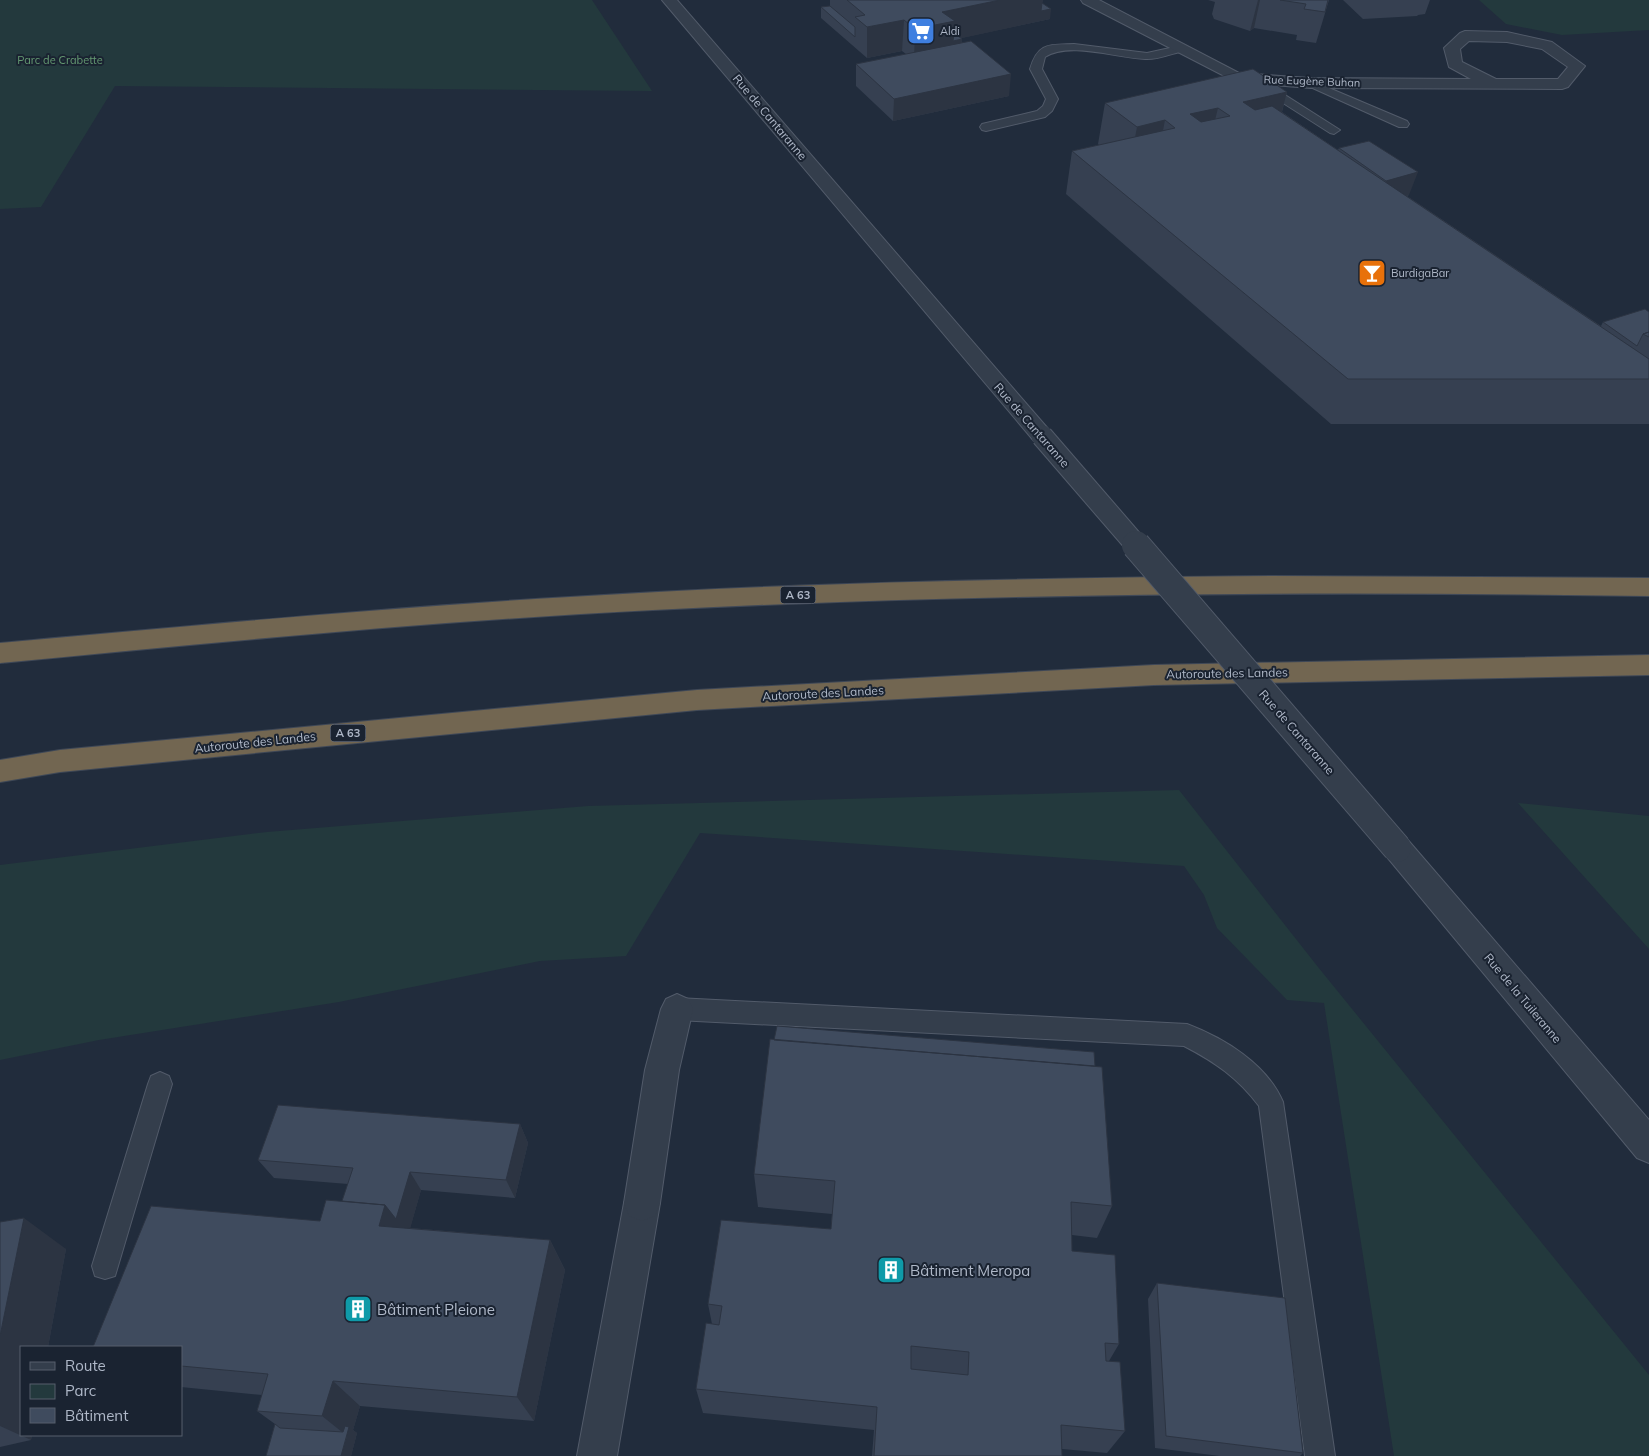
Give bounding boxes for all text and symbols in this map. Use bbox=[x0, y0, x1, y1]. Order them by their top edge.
supermarket icon: Aldi bbox=[906, 16, 936, 46]
place label: Aldi bbox=[940, 24, 960, 38]
park label: Parc de Crabette bbox=[17, 53, 103, 67]
street label: Rue de Cantaranne bbox=[730, 71, 810, 163]
street label: Rue Eugène Buhan bbox=[1263, 72, 1361, 90]
bar icon: BurdigaBar bbox=[1357, 258, 1387, 288]
place label: BurdigaBar bbox=[1391, 266, 1449, 280]
street label: Rue de Cantaranne bbox=[991, 380, 1073, 470]
road number: A 63 bbox=[780, 586, 816, 604]
street label: Autoroute des Landes bbox=[1166, 664, 1288, 682]
street label: Autoroute des Landes bbox=[762, 682, 884, 704]
street label: Rue de Cantaranne bbox=[1256, 687, 1338, 777]
road number: A 63 bbox=[330, 724, 366, 741]
street label: Autoroute des Landes bbox=[194, 728, 316, 756]
street label: Rue de la Tuileranne bbox=[1481, 950, 1565, 1046]
building icon: Bâtiment Meropa bbox=[876, 1255, 906, 1285]
place label: Bâtiment Meropa bbox=[910, 1261, 1030, 1280]
building icon: Bâtiment Pleione bbox=[343, 1294, 373, 1324]
place label: Bâtiment Pleione bbox=[377, 1300, 495, 1319]
legend bbox=[20, 1346, 182, 1436]
text: Route bbox=[65, 1356, 106, 1375]
text: Parc bbox=[65, 1381, 96, 1400]
text: Bâtiment bbox=[65, 1406, 128, 1425]

